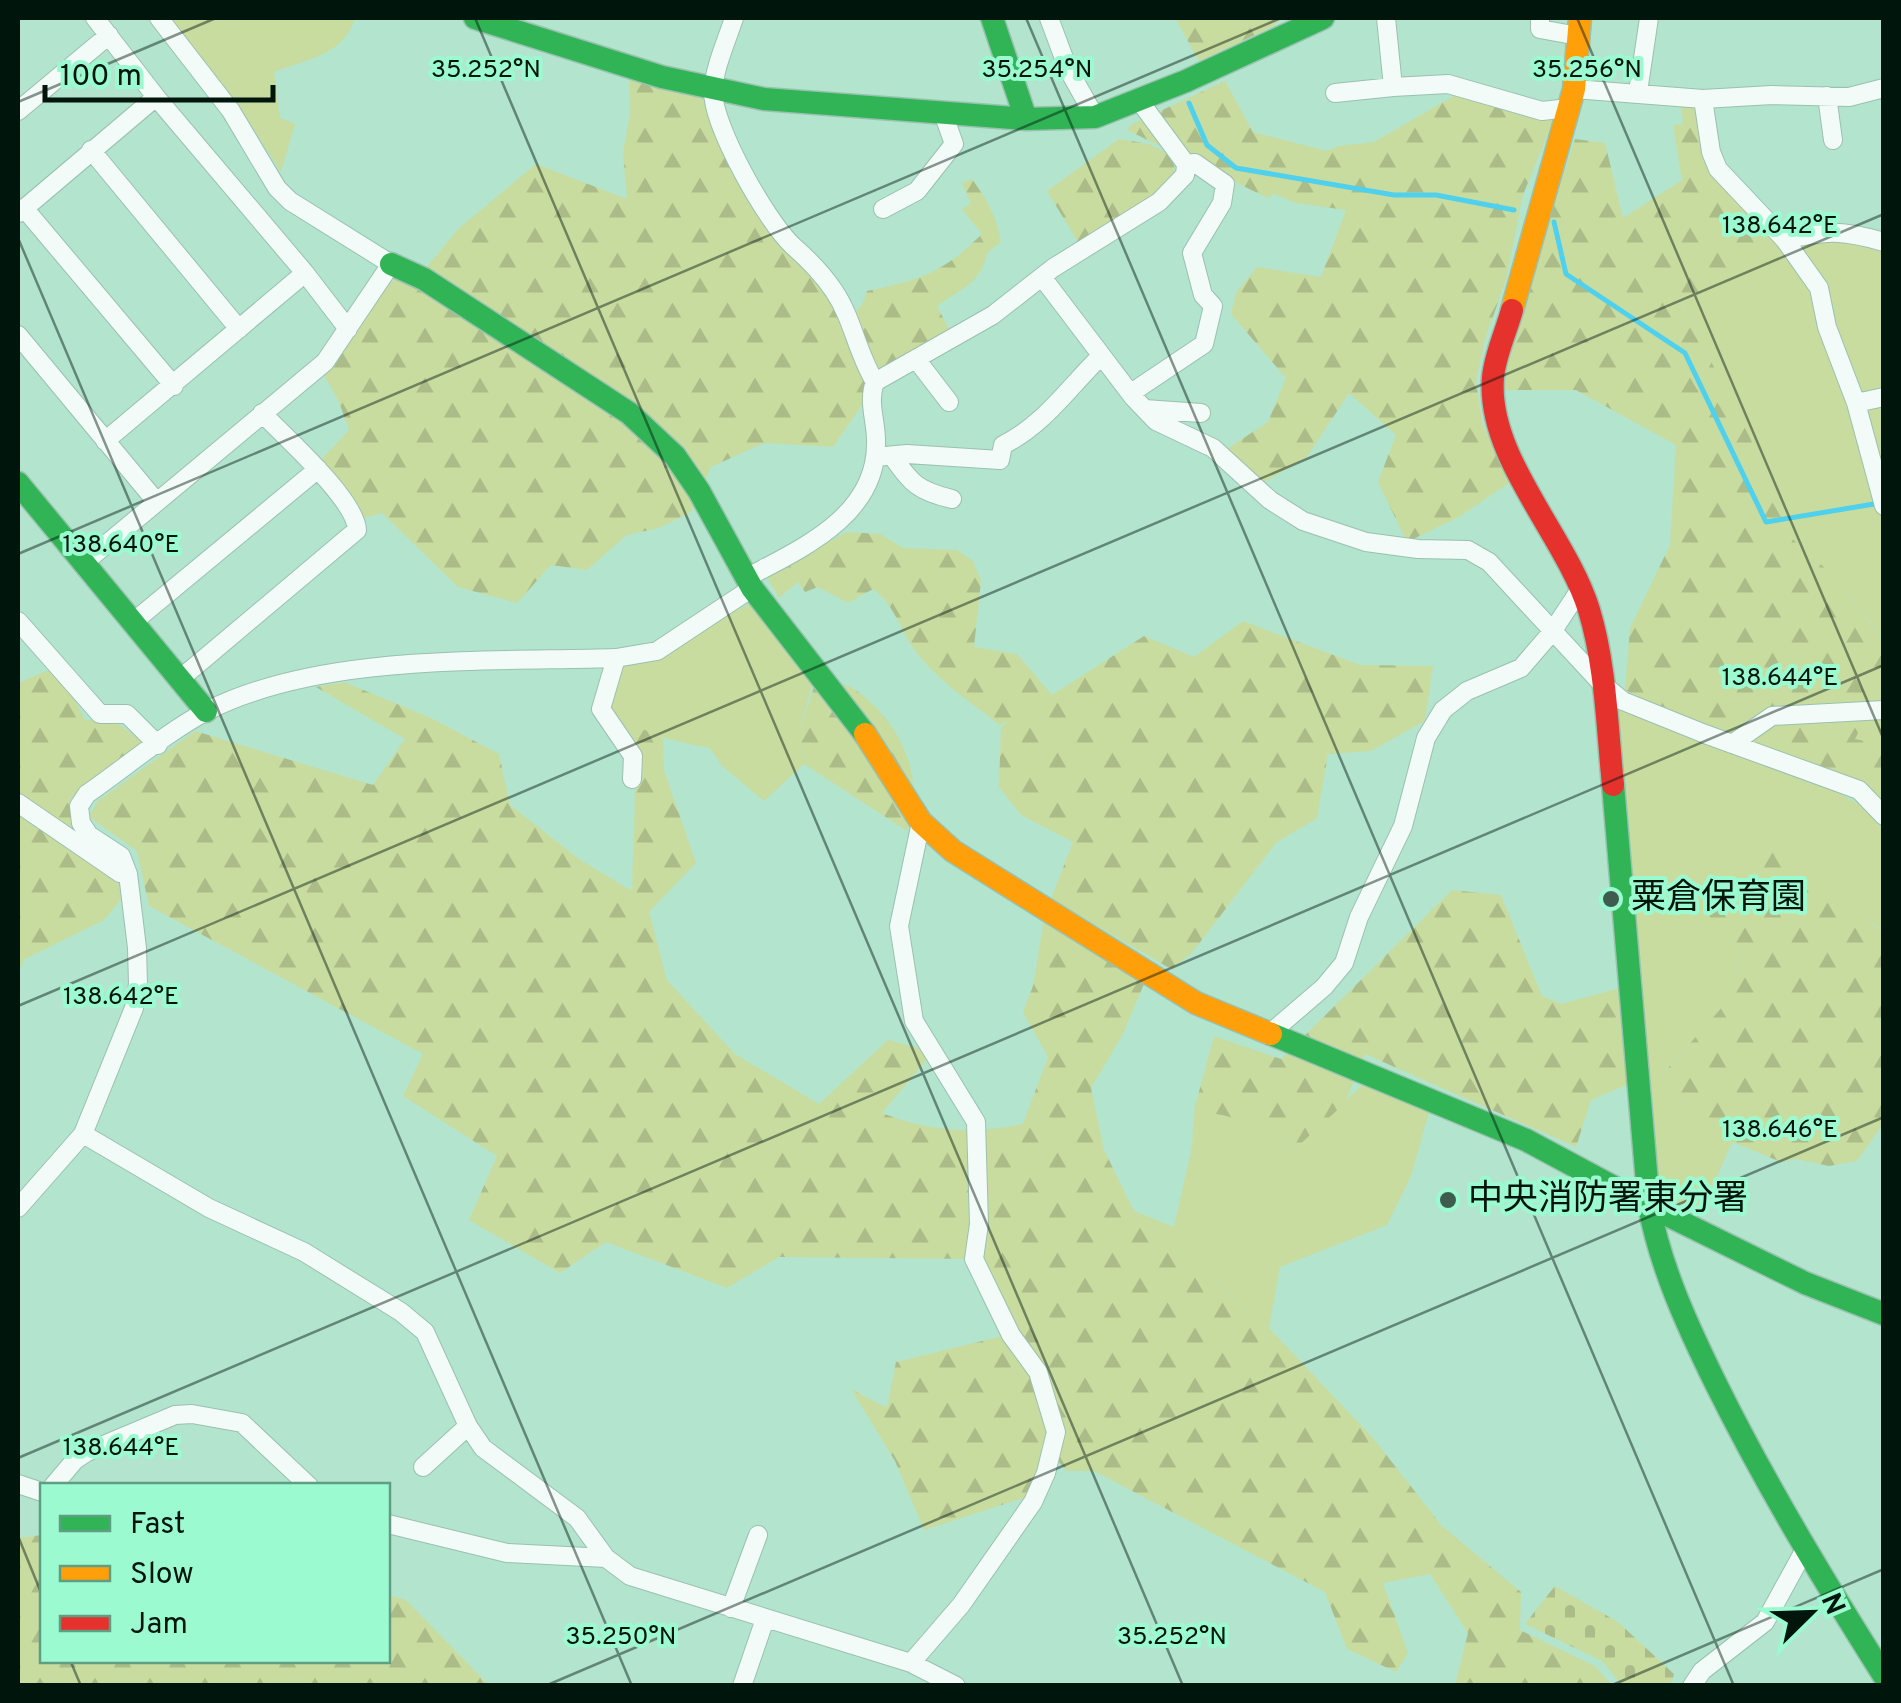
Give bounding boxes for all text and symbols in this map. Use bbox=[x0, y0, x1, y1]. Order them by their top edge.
scale bar bbox=[45, 40, 272, 102]
text: 35.252°N bbox=[431, 55, 541, 87]
text: 35.254°N bbox=[982, 55, 1092, 87]
text: 35.256°N bbox=[1532, 55, 1642, 87]
text: 100 m bbox=[60, 59, 142, 96]
text: 138.642°E bbox=[1722, 211, 1838, 243]
text: 138.640°E bbox=[63, 530, 179, 562]
text: 138.644°E bbox=[1722, 663, 1838, 695]
place label: 粟倉保育園 bbox=[1631, 877, 1806, 921]
marker: 粟倉保育園 bbox=[1600, 888, 1622, 910]
text: 138.642°E bbox=[63, 982, 179, 1014]
text: 138.646°E bbox=[1722, 1115, 1838, 1147]
place label: 中央消防署東分署 bbox=[1468, 1178, 1748, 1222]
marker: 中央消防署東分署 bbox=[1437, 1189, 1459, 1211]
text: 138.644°E bbox=[63, 1433, 179, 1465]
legend bbox=[40, 1483, 390, 1663]
text: Fast bbox=[130, 1507, 185, 1544]
text: Slow bbox=[130, 1557, 194, 1594]
north arrow bbox=[1761, 1563, 1861, 1663]
text: N bbox=[1811, 1588, 1852, 1621]
text: Jam bbox=[130, 1607, 188, 1644]
text: 35.250°N bbox=[566, 1622, 676, 1654]
text: 35.252°N bbox=[1117, 1622, 1227, 1654]

